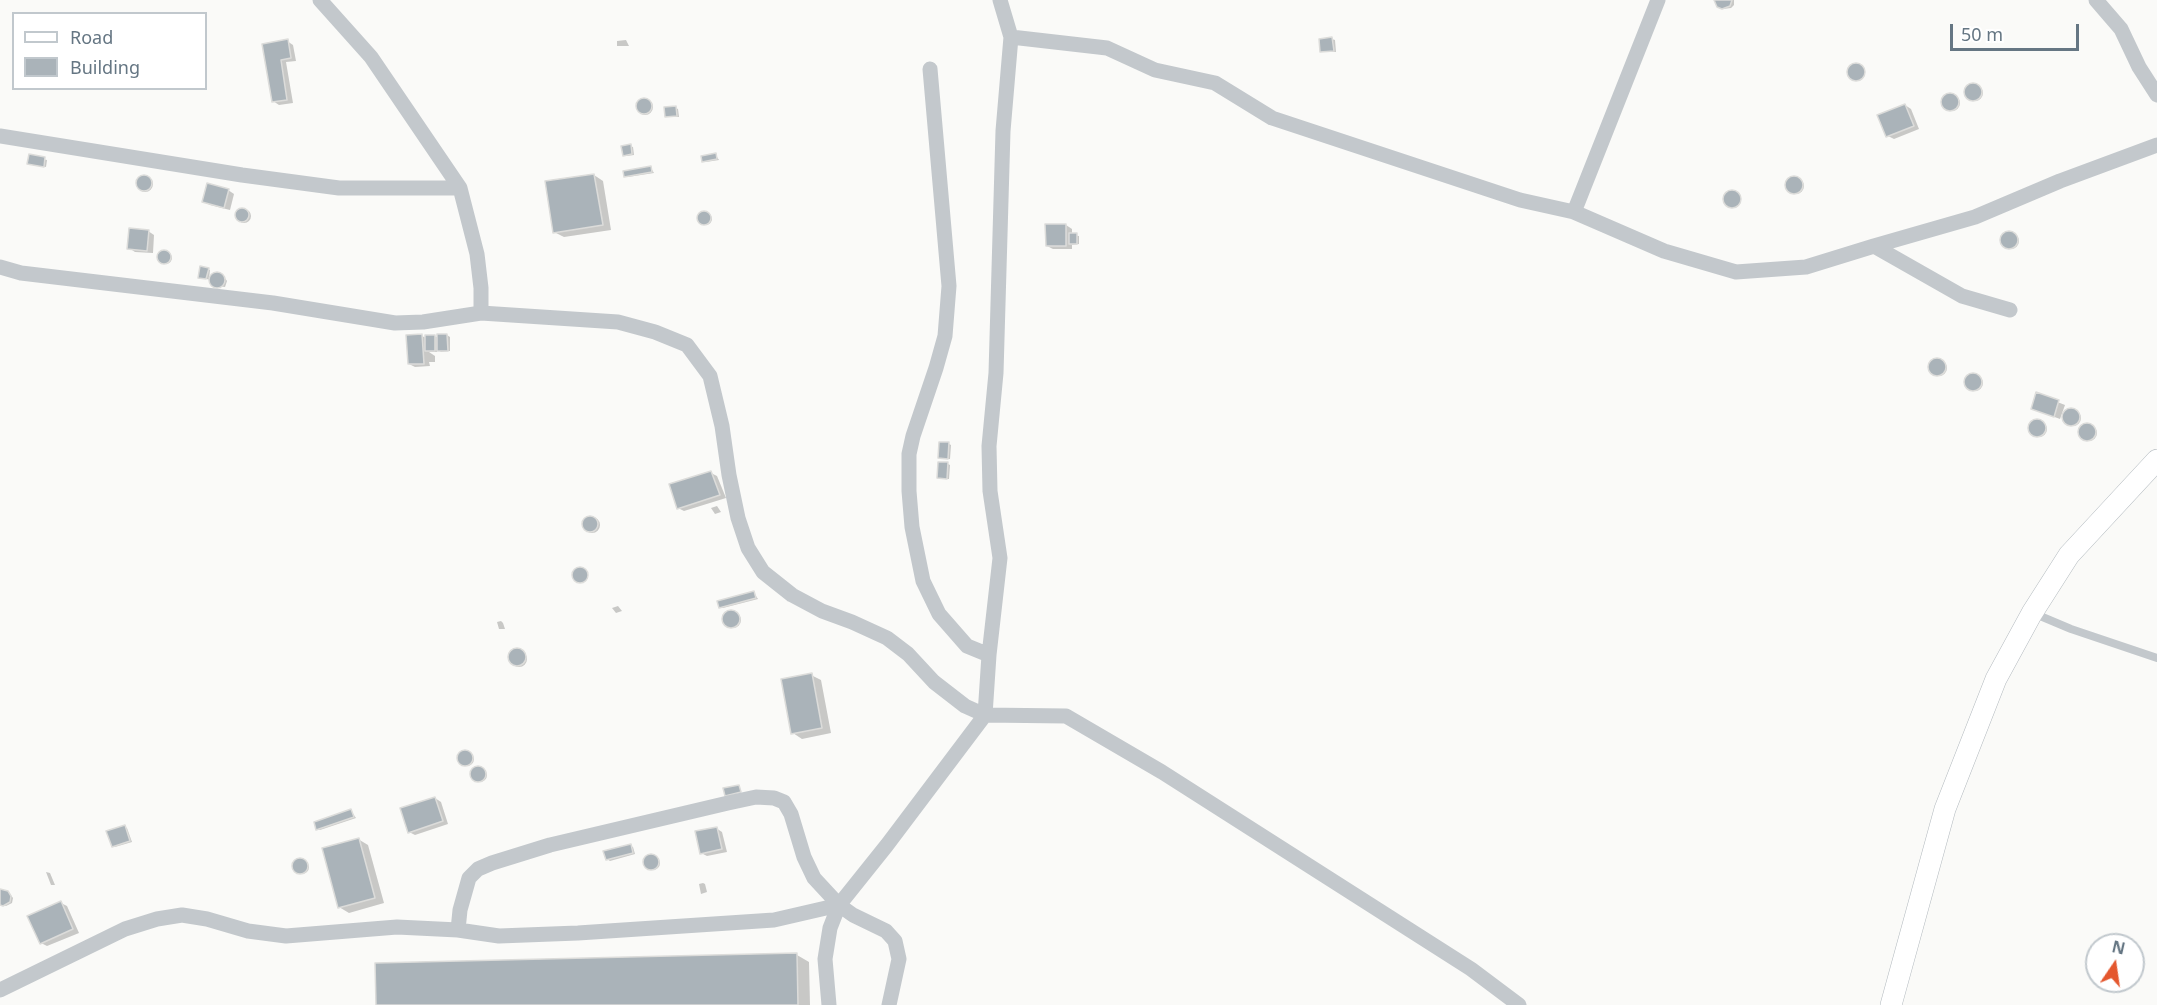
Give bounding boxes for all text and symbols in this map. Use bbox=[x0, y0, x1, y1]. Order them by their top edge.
legend bbox=[12, 12, 207, 90]
scale bar bbox=[1953, 12, 2082, 50]
text: 50 m bbox=[1961, 22, 2003, 46]
text: Road bbox=[70, 25, 113, 49]
text: Building bbox=[70, 55, 140, 79]
north arrow bbox=[2085, 933, 2145, 993]
text: N bbox=[2110, 935, 2127, 960]

